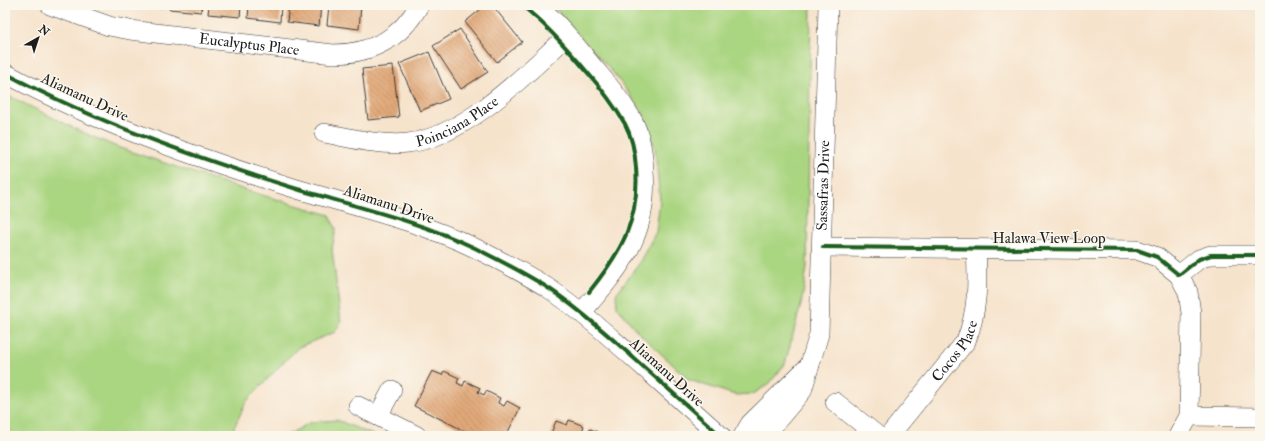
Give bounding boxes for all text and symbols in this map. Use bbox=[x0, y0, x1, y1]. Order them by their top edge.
north arrow bbox=[18, 18, 58, 58]
text: N bbox=[35, 22, 53, 39]
street label: Eucalyptus Place bbox=[198, 29, 300, 60]
street label: Aliamanu Drive bbox=[37, 69, 132, 126]
street label: Poinciana Place bbox=[414, 92, 503, 152]
street label: Sassafras Drive bbox=[813, 140, 834, 231]
street label: Aliamanu Drive bbox=[340, 181, 437, 228]
street label: Halawa View Loop bbox=[993, 229, 1106, 249]
street label: Cocos Place bbox=[928, 319, 982, 386]
street label: Aliamanu Drive bbox=[625, 333, 708, 411]

